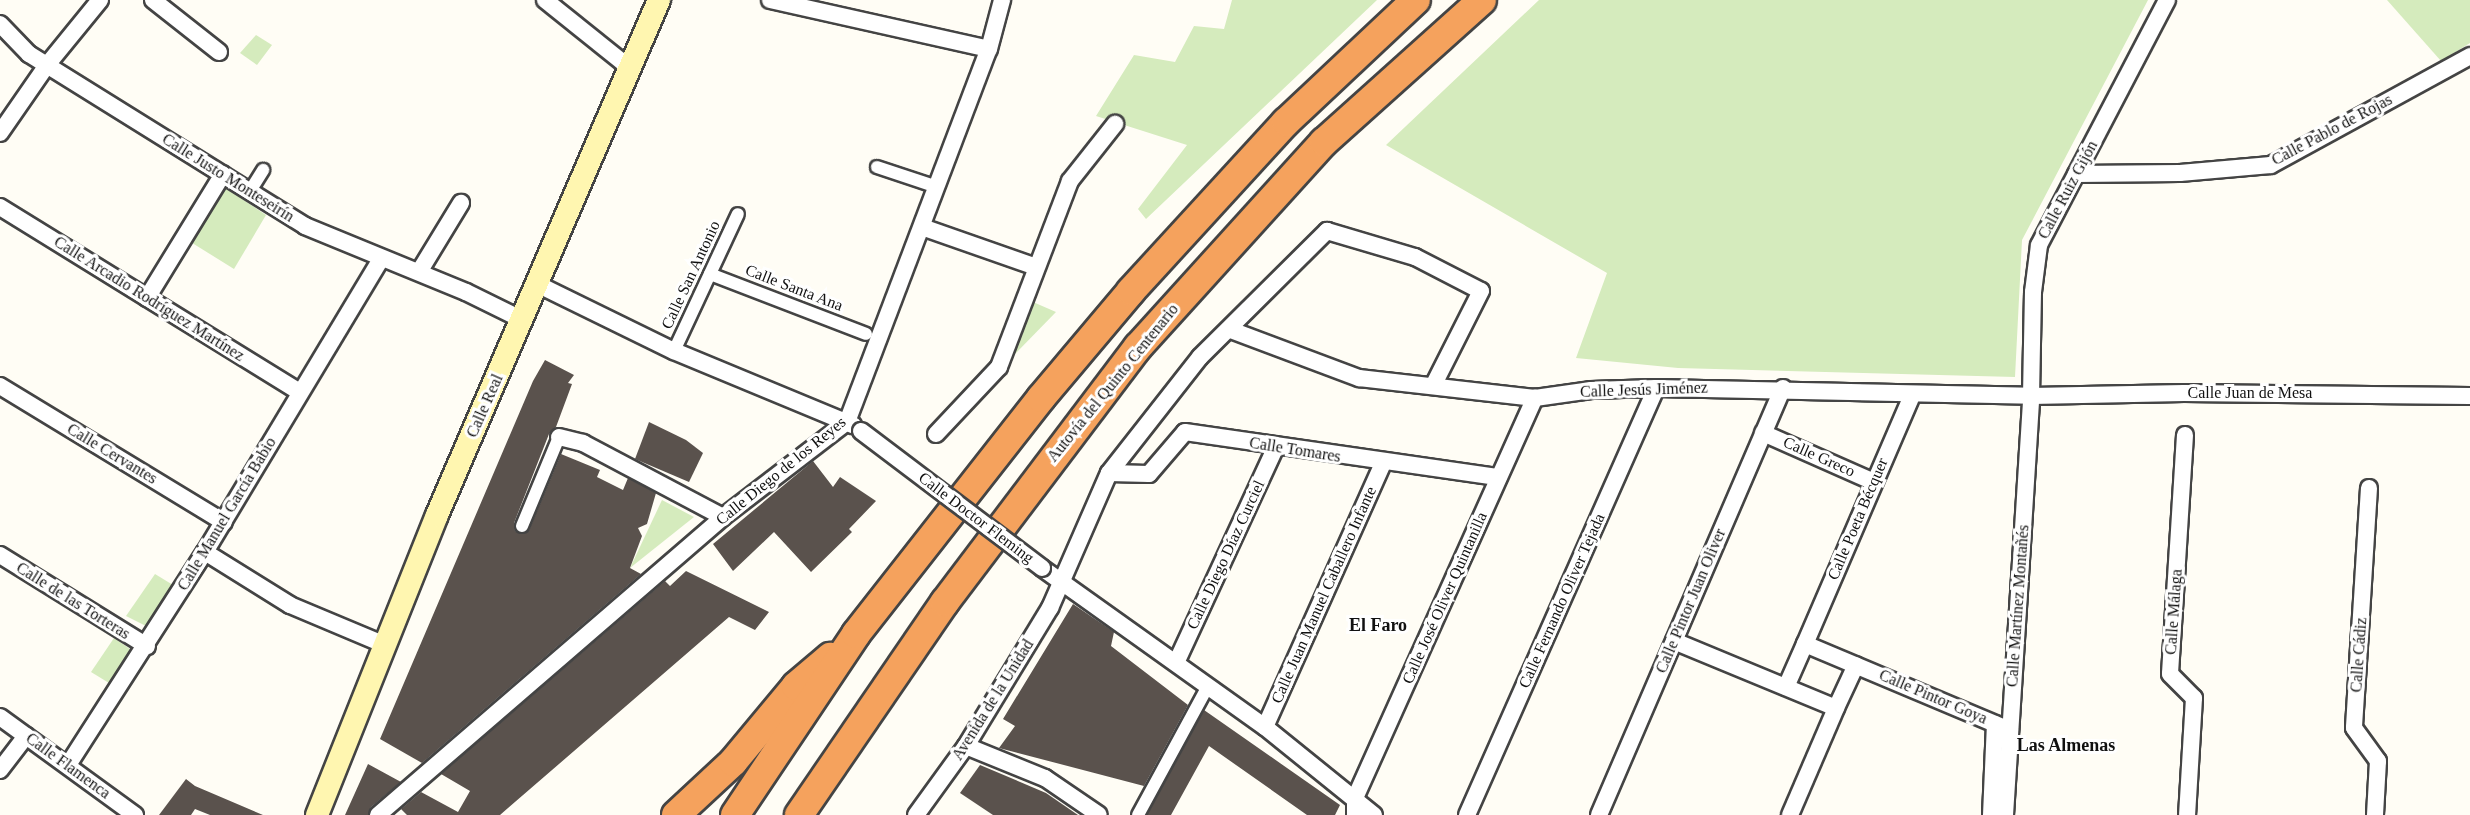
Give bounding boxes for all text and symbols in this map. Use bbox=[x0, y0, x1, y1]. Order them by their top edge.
street label: Calle Pablo de Rojas bbox=[2268, 90, 2396, 170]
street label: Calle Justo Monteseirín bbox=[158, 130, 298, 226]
street label: Calle Ruiz Gijón bbox=[2034, 138, 2102, 242]
street label: Calle San Antonio bbox=[657, 217, 725, 333]
street label: Calle Arcadio Rodríguez Martínez bbox=[50, 232, 248, 366]
street label: Calle Santa Ana bbox=[742, 260, 846, 316]
street label: Autovía del Quinto Centenario bbox=[1043, 300, 1183, 466]
street label: Calle Real bbox=[463, 371, 507, 441]
street label: Calle Jesús Jiménez bbox=[1580, 378, 1708, 402]
street label: Calle Juan de Mesa bbox=[2188, 383, 2312, 403]
street label: Calle Diego de los Reyes bbox=[712, 413, 850, 529]
street label: Calle Cervantes bbox=[63, 420, 161, 488]
street label: Calle Tomares bbox=[1248, 433, 1342, 467]
street label: Calle Greco bbox=[1780, 433, 1858, 481]
street label: Calle Manuel García Babio bbox=[174, 434, 280, 594]
street label: Calle Poeta Bécquer bbox=[1824, 455, 1892, 583]
street label: Calle Doctor Fleming bbox=[915, 468, 1037, 568]
street label: Calle Diego Díaz Curciel bbox=[1183, 477, 1269, 633]
street label: Calle Juan Manuel Caballero Infante bbox=[1267, 484, 1381, 706]
street label: Calle José Oliver Quintanilla bbox=[1398, 509, 1492, 687]
street label: Calle Fernando Oliver Tejada bbox=[1515, 511, 1609, 691]
street label: Calle Martínez Montañés bbox=[2003, 524, 2033, 688]
street label: Calle Pintor Juan Oliver bbox=[1652, 526, 1730, 676]
street label: Calle de las Torteras bbox=[12, 558, 134, 644]
street label: Calle Málaga bbox=[2161, 569, 2187, 655]
district label: El Faro bbox=[1349, 614, 1407, 636]
street label: Calle Cádiz bbox=[2347, 617, 2371, 693]
street label: Avenida de la Unidad bbox=[948, 636, 1038, 764]
street label: Calle Pintor Goya bbox=[1876, 666, 1990, 728]
street label: Calle Flamenca bbox=[22, 729, 114, 803]
district label: Las Almenas bbox=[2016, 734, 2116, 756]

